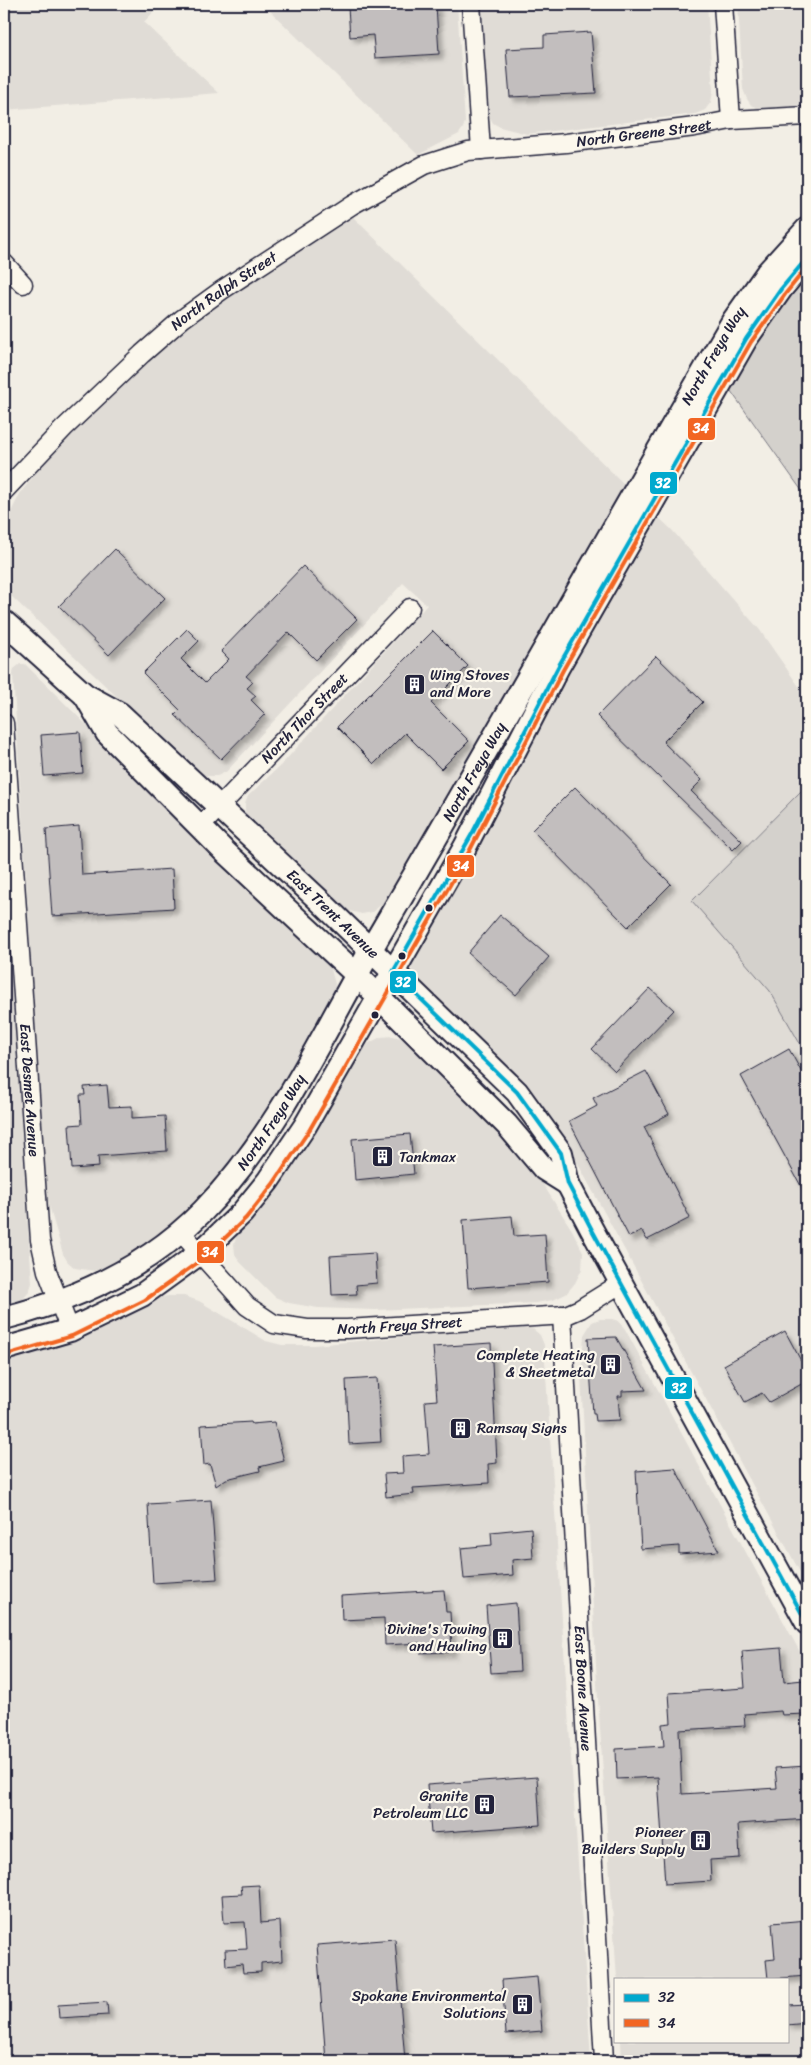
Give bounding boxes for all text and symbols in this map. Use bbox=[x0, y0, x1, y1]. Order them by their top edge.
street label: North Greene Street bbox=[575, 111, 715, 155]
street label: North Ralph Street bbox=[164, 244, 283, 337]
street label: North Freya Way bbox=[674, 300, 753, 410]
text: 34 bbox=[692, 416, 709, 441]
line badge: 34 bbox=[687, 417, 716, 441]
line badge: 32 bbox=[649, 471, 678, 495]
text: 32 bbox=[654, 471, 672, 496]
place label: Wing Stoves and More bbox=[430, 662, 510, 705]
street label: North Thor Street bbox=[254, 666, 355, 770]
building icon: Wing Stoves and More bbox=[402, 672, 426, 696]
street label: North Freya Way bbox=[435, 717, 513, 826]
line badge: 34 bbox=[446, 854, 475, 878]
text: 34 bbox=[452, 854, 469, 879]
street label: East Trent Avenue bbox=[280, 863, 386, 965]
unlabelled marker bbox=[424, 903, 434, 913]
unlabelled marker bbox=[397, 951, 407, 961]
line badge: 32 bbox=[389, 970, 417, 994]
text: 32 bbox=[394, 970, 412, 995]
unlabelled marker bbox=[370, 1010, 380, 1020]
street label: East Desmet Avenue bbox=[12, 1023, 47, 1157]
street label: North Freya Way bbox=[230, 1069, 313, 1176]
place label: Tankmax bbox=[399, 1144, 457, 1170]
building icon: Tankmax bbox=[371, 1145, 395, 1169]
line badge: 34 bbox=[196, 1240, 225, 1264]
text: 34 bbox=[201, 1240, 218, 1265]
street label: North Freya Street bbox=[337, 1309, 464, 1342]
place label: Complete Heating & Sheetmetal bbox=[477, 1342, 596, 1385]
building icon: Complete Heating & Sheetmetal bbox=[599, 1352, 623, 1376]
line badge: 32 bbox=[664, 1376, 693, 1400]
text: 32 bbox=[670, 1376, 688, 1401]
place label: Ramsay Signs bbox=[477, 1415, 567, 1441]
building icon: Ramsay Signs bbox=[449, 1416, 473, 1440]
place label: Divine's Towing and Hauling bbox=[387, 1616, 487, 1659]
street label: East Boone Avenue bbox=[567, 1625, 600, 1752]
building icon: Divine's Towing and Hauling bbox=[491, 1626, 515, 1650]
place label: Granite Petroleum LLC bbox=[373, 1783, 468, 1826]
building icon: Granite Petroleum LLC bbox=[472, 1793, 496, 1817]
place label: Pioneer Builders Supply bbox=[582, 1819, 686, 1862]
building icon: Pioneer Builders Supply bbox=[689, 1829, 713, 1853]
legend bbox=[614, 1978, 788, 2042]
place label: Spokane Environmental Solutions bbox=[352, 1983, 507, 2026]
text: 32 bbox=[658, 1984, 675, 2010]
building icon: Spokane Environmental Solutions bbox=[510, 1993, 534, 2017]
text: 34 bbox=[658, 2010, 676, 2036]

